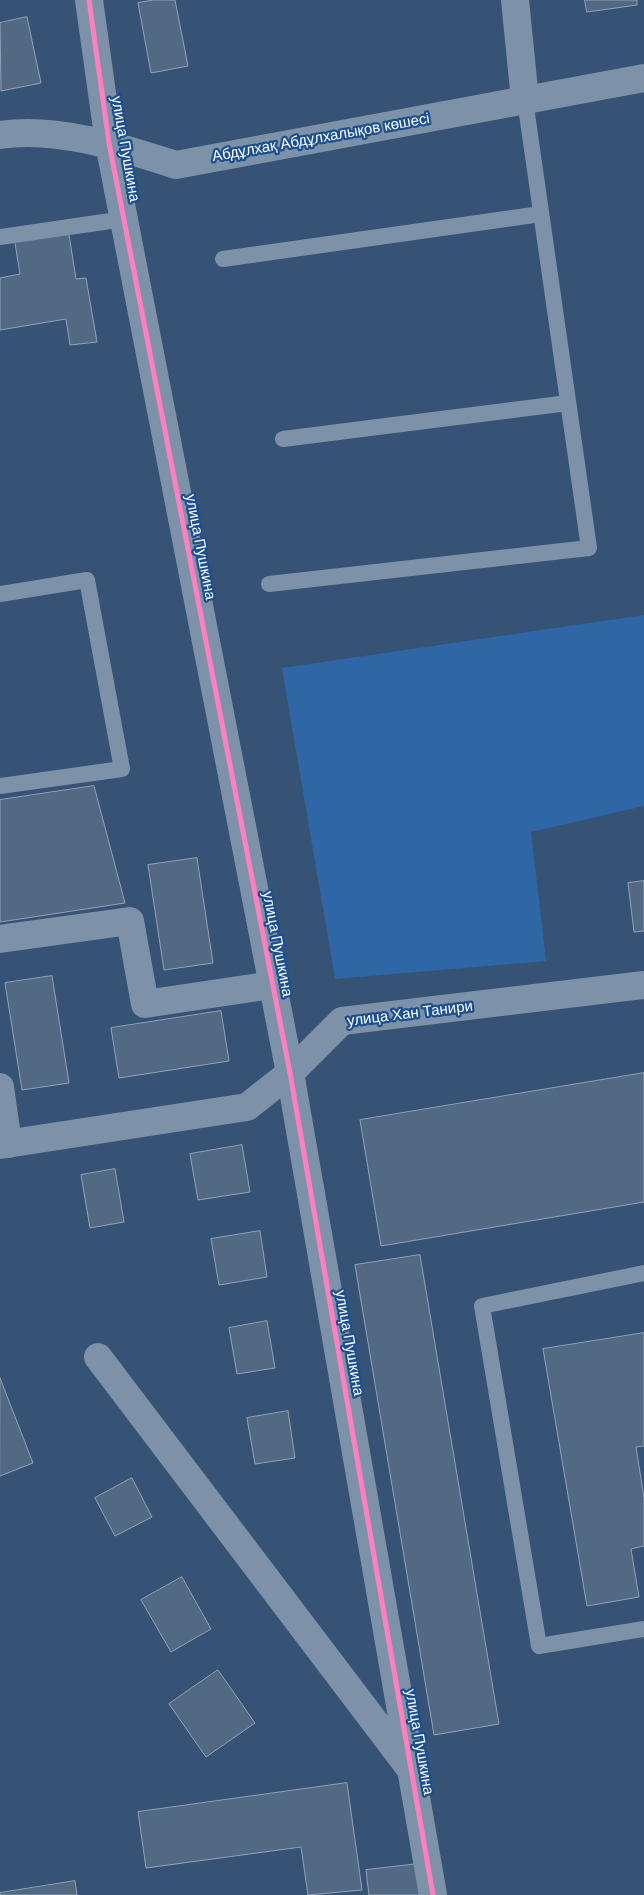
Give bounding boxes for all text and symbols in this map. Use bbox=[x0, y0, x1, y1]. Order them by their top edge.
street label: улица Пушкина bbox=[107, 95, 143, 203]
street label: Абдұлхақ Абдұлхалықов көшесі bbox=[211, 110, 431, 166]
street label: улица Пушкина bbox=[181, 493, 219, 601]
street label: улица Пушкина bbox=[258, 890, 296, 998]
street label: улица Хан Танири bbox=[346, 997, 474, 1031]
street label: улица Пушкина bbox=[331, 1289, 367, 1397]
street label: улица Пушкина bbox=[401, 1688, 437, 1796]

